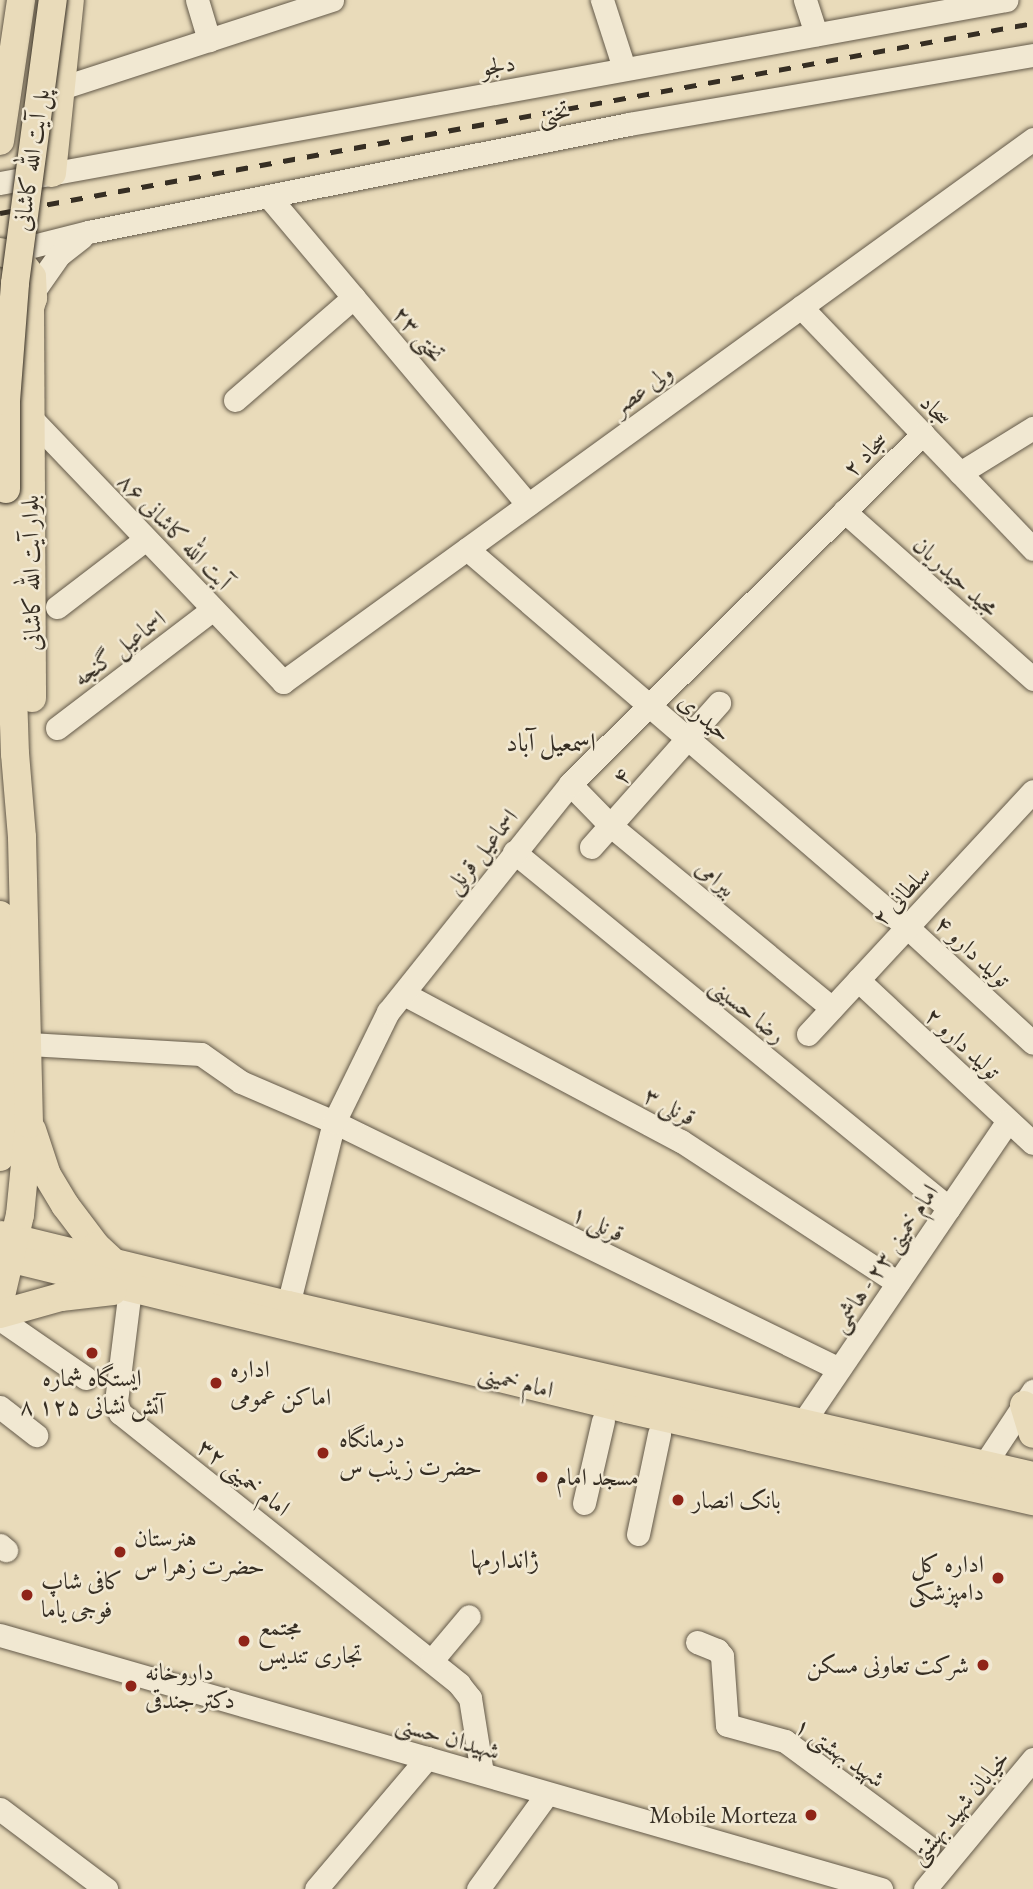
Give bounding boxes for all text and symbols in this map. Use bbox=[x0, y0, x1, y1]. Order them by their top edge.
street label: دلجو bbox=[479, 48, 517, 82]
street label: پل آیت الله کاشانی bbox=[7, 87, 55, 233]
street label: تختی bbox=[535, 96, 573, 130]
street label: تختی ۲۳ bbox=[387, 300, 451, 368]
street label: ولی عصر bbox=[606, 357, 678, 421]
street label: سجاد bbox=[914, 388, 958, 432]
street label: سجاد ۲ bbox=[836, 425, 894, 483]
street label: آیت الله کاشانی ۸۶ bbox=[112, 467, 238, 595]
street label: بلوار آیت الله کاشانی bbox=[15, 494, 47, 652]
street label: مجید حیدریان bbox=[907, 530, 1005, 622]
street label: اسماعیل گنجه bbox=[67, 604, 171, 692]
street label: حیدری bbox=[673, 686, 737, 748]
district label: اسمعیل آباد bbox=[506, 727, 596, 759]
street label: ۴ bbox=[606, 761, 636, 791]
street label: اسماعیل قرنلی bbox=[438, 803, 524, 899]
street label: بیرامی bbox=[690, 853, 742, 903]
street label: ۲ سلطانی bbox=[865, 858, 937, 932]
street label: تولید دارو ۴ bbox=[929, 909, 1017, 993]
street label: رضا حسینی bbox=[704, 971, 792, 1049]
street label: تولید دارو ۲ bbox=[919, 1001, 1007, 1085]
street label: قرنلی ۳ bbox=[639, 1080, 701, 1132]
street label: امام خمینی ۲۳ - هاشمی bbox=[824, 1178, 944, 1338]
street label: قرنلی ۱ bbox=[567, 1198, 629, 1248]
marker: ایستگاه شماره ۸ آتش نشانی ۱۲۵ bbox=[84, 1345, 100, 1361]
place label: اداره اماکن عمومی bbox=[230, 1355, 331, 1411]
street label: امام خمینی bbox=[475, 1358, 557, 1404]
place label: ایستگاه شماره ۸ آتش نشانی ۱۲۵ bbox=[20, 1364, 164, 1420]
marker: اداره اماکن عمومی bbox=[208, 1375, 224, 1391]
place label: درمانگاه حضرت زینب س bbox=[339, 1425, 482, 1481]
street label: امام خمینی ۳۲ bbox=[192, 1432, 296, 1522]
marker: درمانگاه حضرت زینب س bbox=[313, 1443, 333, 1463]
place label: مسجد امام bbox=[556, 1463, 639, 1491]
marker: مسجد امام bbox=[534, 1469, 550, 1485]
place label: بانک انصار bbox=[692, 1486, 781, 1514]
marker: بانک انصار bbox=[670, 1492, 686, 1508]
place label: هنرستان حضرت زهرا س bbox=[134, 1524, 265, 1580]
marker: هنرستان حضرت زهرا س bbox=[112, 1544, 128, 1560]
district label: ژاندارمها bbox=[471, 1544, 539, 1576]
place label: اداره کل دامپزشکی bbox=[909, 1550, 984, 1606]
place label: کافی شاپ فوجی یاما bbox=[41, 1567, 123, 1623]
marker: اداره کل دامپزشکی bbox=[990, 1570, 1006, 1586]
marker: کافی شاپ فوجی یاما bbox=[19, 1587, 35, 1603]
place label: مجتمع تجاری تندیس bbox=[258, 1613, 363, 1669]
marker: مجتمع تجاری تندیس bbox=[236, 1633, 252, 1649]
place label: شرکت تعاونی مسکن bbox=[806, 1651, 969, 1679]
marker: شرکت تعاونی مسکن bbox=[975, 1657, 991, 1673]
place label: داروخانه دکتر جندقی bbox=[145, 1658, 235, 1714]
marker: داروخانه دکتر جندقی bbox=[123, 1678, 139, 1694]
street label: شهیدان حسنی bbox=[393, 1708, 503, 1766]
street label: شهید بهشتی ۱ bbox=[789, 1710, 891, 1794]
street label: خیابان شهید بهشتی bbox=[903, 1744, 1015, 1870]
place label: Mobile Morteza bbox=[649, 1801, 797, 1829]
marker: Mobile Morteza bbox=[803, 1807, 819, 1823]

